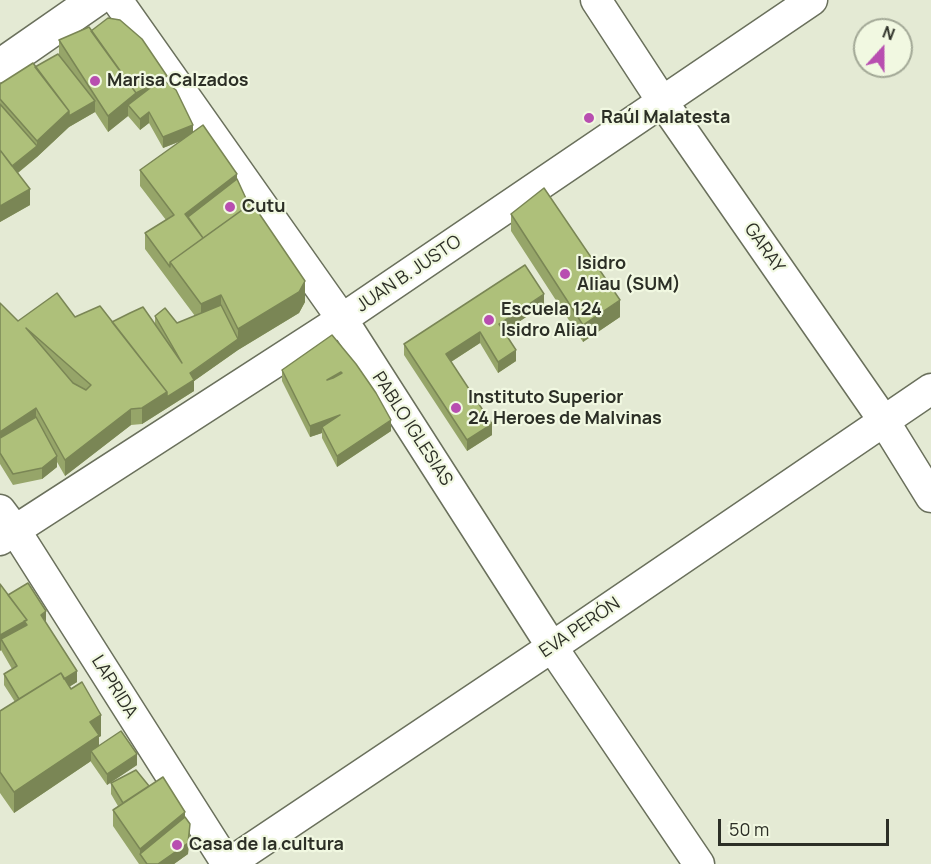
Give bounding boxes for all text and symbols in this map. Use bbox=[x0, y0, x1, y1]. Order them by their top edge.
north arrow bbox=[853, 18, 913, 78]
text: N bbox=[879, 21, 898, 45]
place label: Marisa Calzados bbox=[107, 70, 249, 92]
marker: Marisa Calzados bbox=[88, 74, 102, 88]
place label: Raúl Malatesta bbox=[601, 107, 730, 129]
marker: Raúl Malatesta bbox=[582, 111, 596, 125]
place label: Cutu bbox=[242, 196, 286, 218]
marker: Cutu bbox=[223, 200, 237, 214]
street label: GARAY bbox=[739, 219, 789, 277]
street label: JUAN B. JUSTO bbox=[353, 231, 465, 317]
place label: Isidro Aliau (SUM) bbox=[577, 253, 681, 296]
marker: Isidro Aliau (SUM) bbox=[558, 267, 572, 281]
place label: Escuela 124 Isidro Aliau bbox=[501, 299, 602, 342]
marker: Escuela 124 Isidro Aliau bbox=[482, 313, 496, 327]
street label: PABLO IGLESIAS bbox=[367, 368, 457, 490]
place label: Instituto Superior 24 Heroes de Malvinas bbox=[468, 387, 662, 430]
marker: Instituto Superior 24 Heroes de Malvinas bbox=[449, 401, 463, 415]
street label: EVA PERÓN bbox=[536, 593, 624, 663]
street label: LAPRIDA bbox=[86, 652, 142, 722]
scale bar bbox=[721, 807, 892, 845]
text: 50 m bbox=[729, 817, 769, 841]
place label: Casa de la cultura bbox=[189, 834, 344, 856]
marker: Casa de la cultura bbox=[170, 838, 184, 852]

